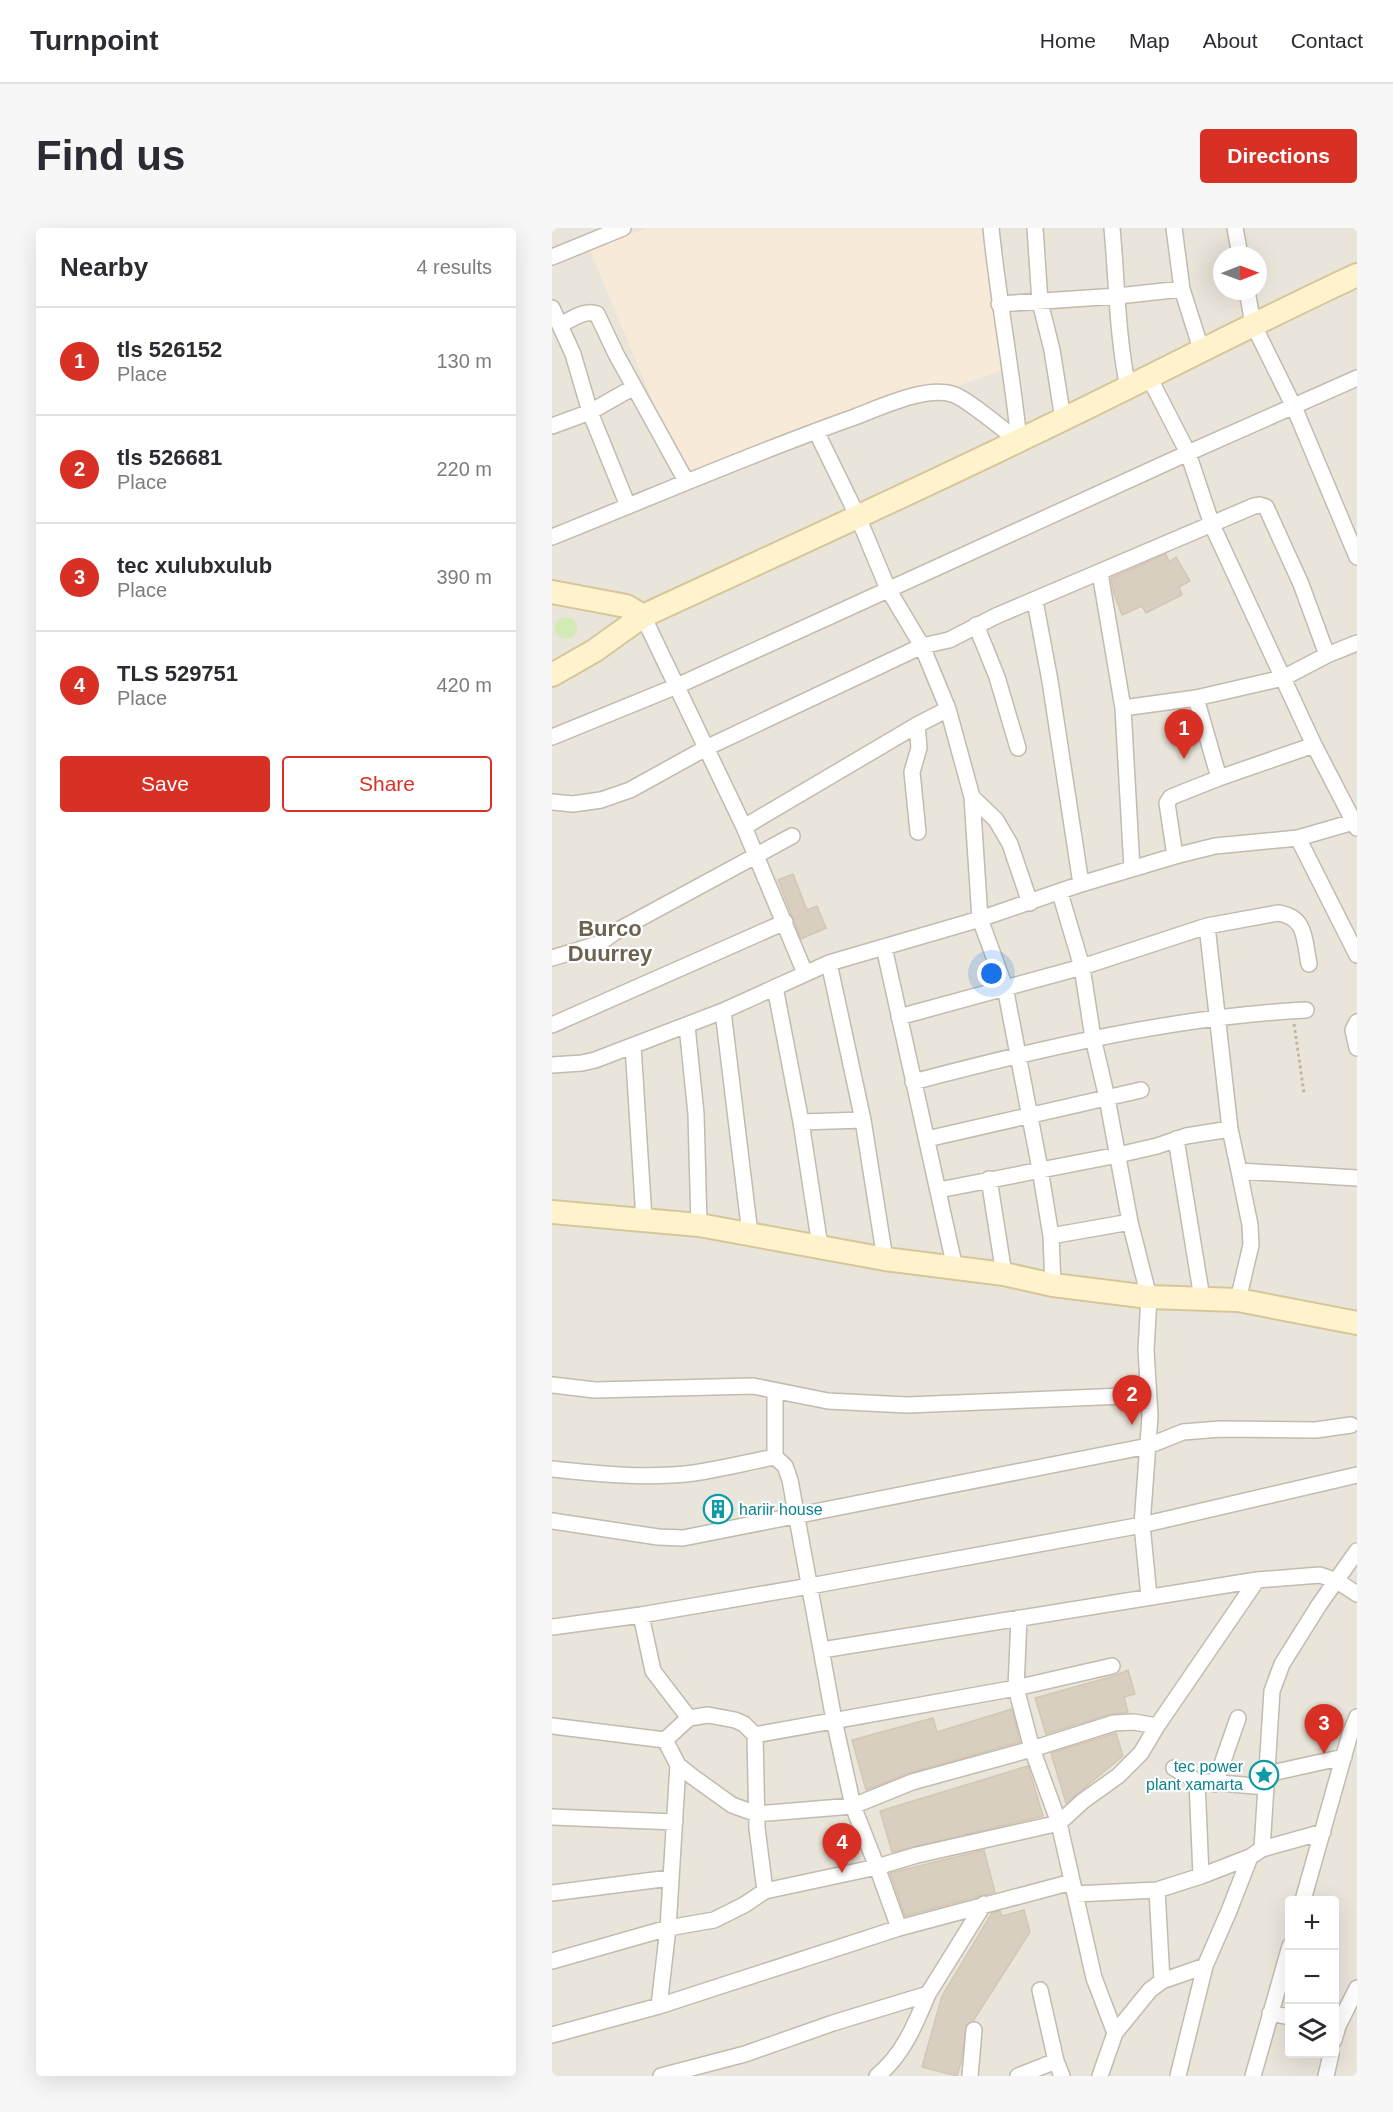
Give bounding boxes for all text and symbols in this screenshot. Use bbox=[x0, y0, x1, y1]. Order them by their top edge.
text: Turnpoint bbox=[30, 25, 159, 56]
text: Home bbox=[1040, 29, 1096, 52]
text: Map bbox=[1129, 29, 1170, 52]
text: About bbox=[1203, 29, 1258, 52]
text: Contact bbox=[1291, 29, 1363, 52]
button: Directions bbox=[1200, 129, 1357, 183]
text: Find us bbox=[36, 132, 185, 179]
north arrow bbox=[1213, 246, 1267, 300]
text: Nearby bbox=[60, 252, 148, 282]
text: 4 results bbox=[416, 256, 492, 278]
text: tls 526152 bbox=[117, 337, 222, 362]
text: 1 bbox=[74, 350, 85, 372]
text: 130 m bbox=[436, 350, 492, 372]
text: Place bbox=[117, 363, 167, 385]
text: tls 526681 bbox=[117, 445, 222, 470]
text: 2 bbox=[74, 458, 85, 480]
text: 220 m bbox=[436, 458, 492, 480]
text: Place bbox=[117, 471, 167, 493]
text: tec xulubxulub bbox=[117, 553, 272, 578]
text: 3 bbox=[74, 566, 85, 588]
text: 390 m bbox=[436, 566, 492, 588]
text: Place bbox=[117, 579, 167, 601]
text: TLS 529751 bbox=[117, 661, 238, 686]
text: 4 bbox=[74, 674, 85, 696]
text: 420 m bbox=[436, 674, 492, 696]
text: Place bbox=[117, 687, 167, 709]
pin: 1 bbox=[1164, 710, 1204, 759]
button: Save bbox=[60, 756, 270, 812]
button: Share bbox=[282, 756, 492, 812]
district label: Burco Duurrey bbox=[568, 916, 653, 966]
your location bbox=[977, 959, 1006, 988]
pin: 2 bbox=[1112, 1376, 1152, 1425]
building icon: hariir house bbox=[702, 1493, 734, 1525]
place label: hariir house bbox=[739, 1501, 823, 1518]
pin: 3 bbox=[1304, 1704, 1344, 1754]
place label: tec power plant xamarta bbox=[1146, 1758, 1244, 1793]
place icon: tec power plant xamarta bbox=[1248, 1759, 1280, 1791]
pin: 4 bbox=[822, 1824, 862, 1873]
map controls bbox=[1285, 1896, 1339, 2058]
button: + bbox=[1285, 1896, 1339, 1950]
button: − bbox=[1285, 1950, 1339, 2004]
button: layers bbox=[1285, 2004, 1339, 2058]

